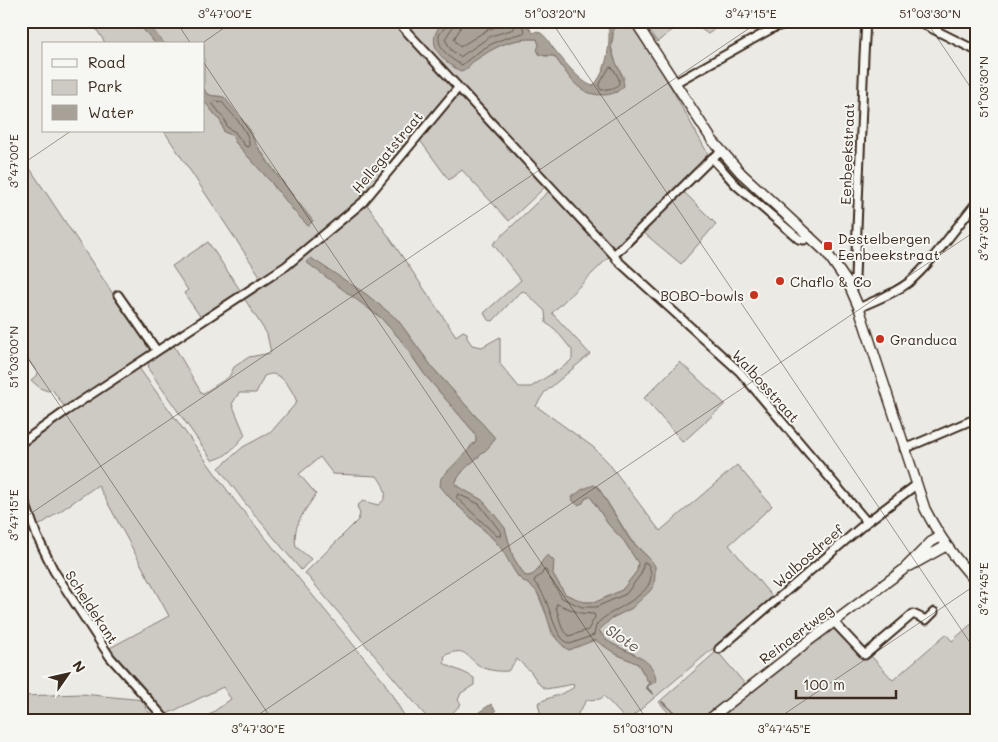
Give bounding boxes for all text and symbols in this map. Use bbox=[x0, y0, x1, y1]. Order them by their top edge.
text: 3°47'00"E bbox=[198, 5, 252, 21]
text: 51°03'20"N bbox=[524, 5, 586, 21]
text: 3°47'15"E bbox=[725, 5, 777, 21]
text: 51°03'30"N bbox=[899, 5, 961, 21]
legend bbox=[42, 42, 205, 132]
text: Road bbox=[88, 52, 125, 72]
text: 51°03'30"N bbox=[975, 56, 991, 118]
text: Park bbox=[88, 76, 122, 96]
text: Water bbox=[88, 102, 134, 122]
street label: Eenbeekstraat bbox=[836, 103, 858, 205]
street label: Hellegatstraat bbox=[347, 107, 427, 197]
text: 3°47'00"E bbox=[5, 134, 21, 188]
text: 3°47'30"E bbox=[975, 207, 991, 261]
place label: Destelbergen Eenbeekstraat bbox=[838, 229, 940, 264]
marker: Destelbergen Eenbeekstraat bbox=[822, 240, 834, 252]
place label: Chaflo & Co bbox=[790, 272, 871, 291]
marker: Chaflo & Co bbox=[774, 275, 786, 287]
place label: BOBO-bowls bbox=[660, 286, 744, 305]
marker: BOBO-bowls bbox=[748, 289, 760, 301]
text: 51°03'00"N bbox=[5, 326, 21, 388]
place label: Granduca bbox=[890, 330, 957, 349]
marker: Granduca bbox=[874, 333, 886, 345]
street label: Walbosstraat bbox=[728, 345, 804, 427]
text: 3°47'15"E bbox=[5, 489, 21, 541]
street label: Walbosdreef bbox=[769, 520, 848, 592]
text: 3°47'45"E bbox=[975, 562, 991, 616]
street label: Scheldekant bbox=[61, 567, 123, 647]
street label: Reinaertweg bbox=[755, 600, 837, 668]
water label: Slote bbox=[602, 620, 644, 656]
north arrow bbox=[42, 650, 92, 700]
text: N bbox=[68, 657, 90, 676]
scale bar bbox=[796, 667, 896, 699]
text: 100 m bbox=[803, 674, 845, 694]
text: 3°47'30"E bbox=[231, 720, 285, 736]
text: 51°03'10"N bbox=[613, 720, 673, 736]
text: 3°47'45"E bbox=[757, 720, 811, 736]

